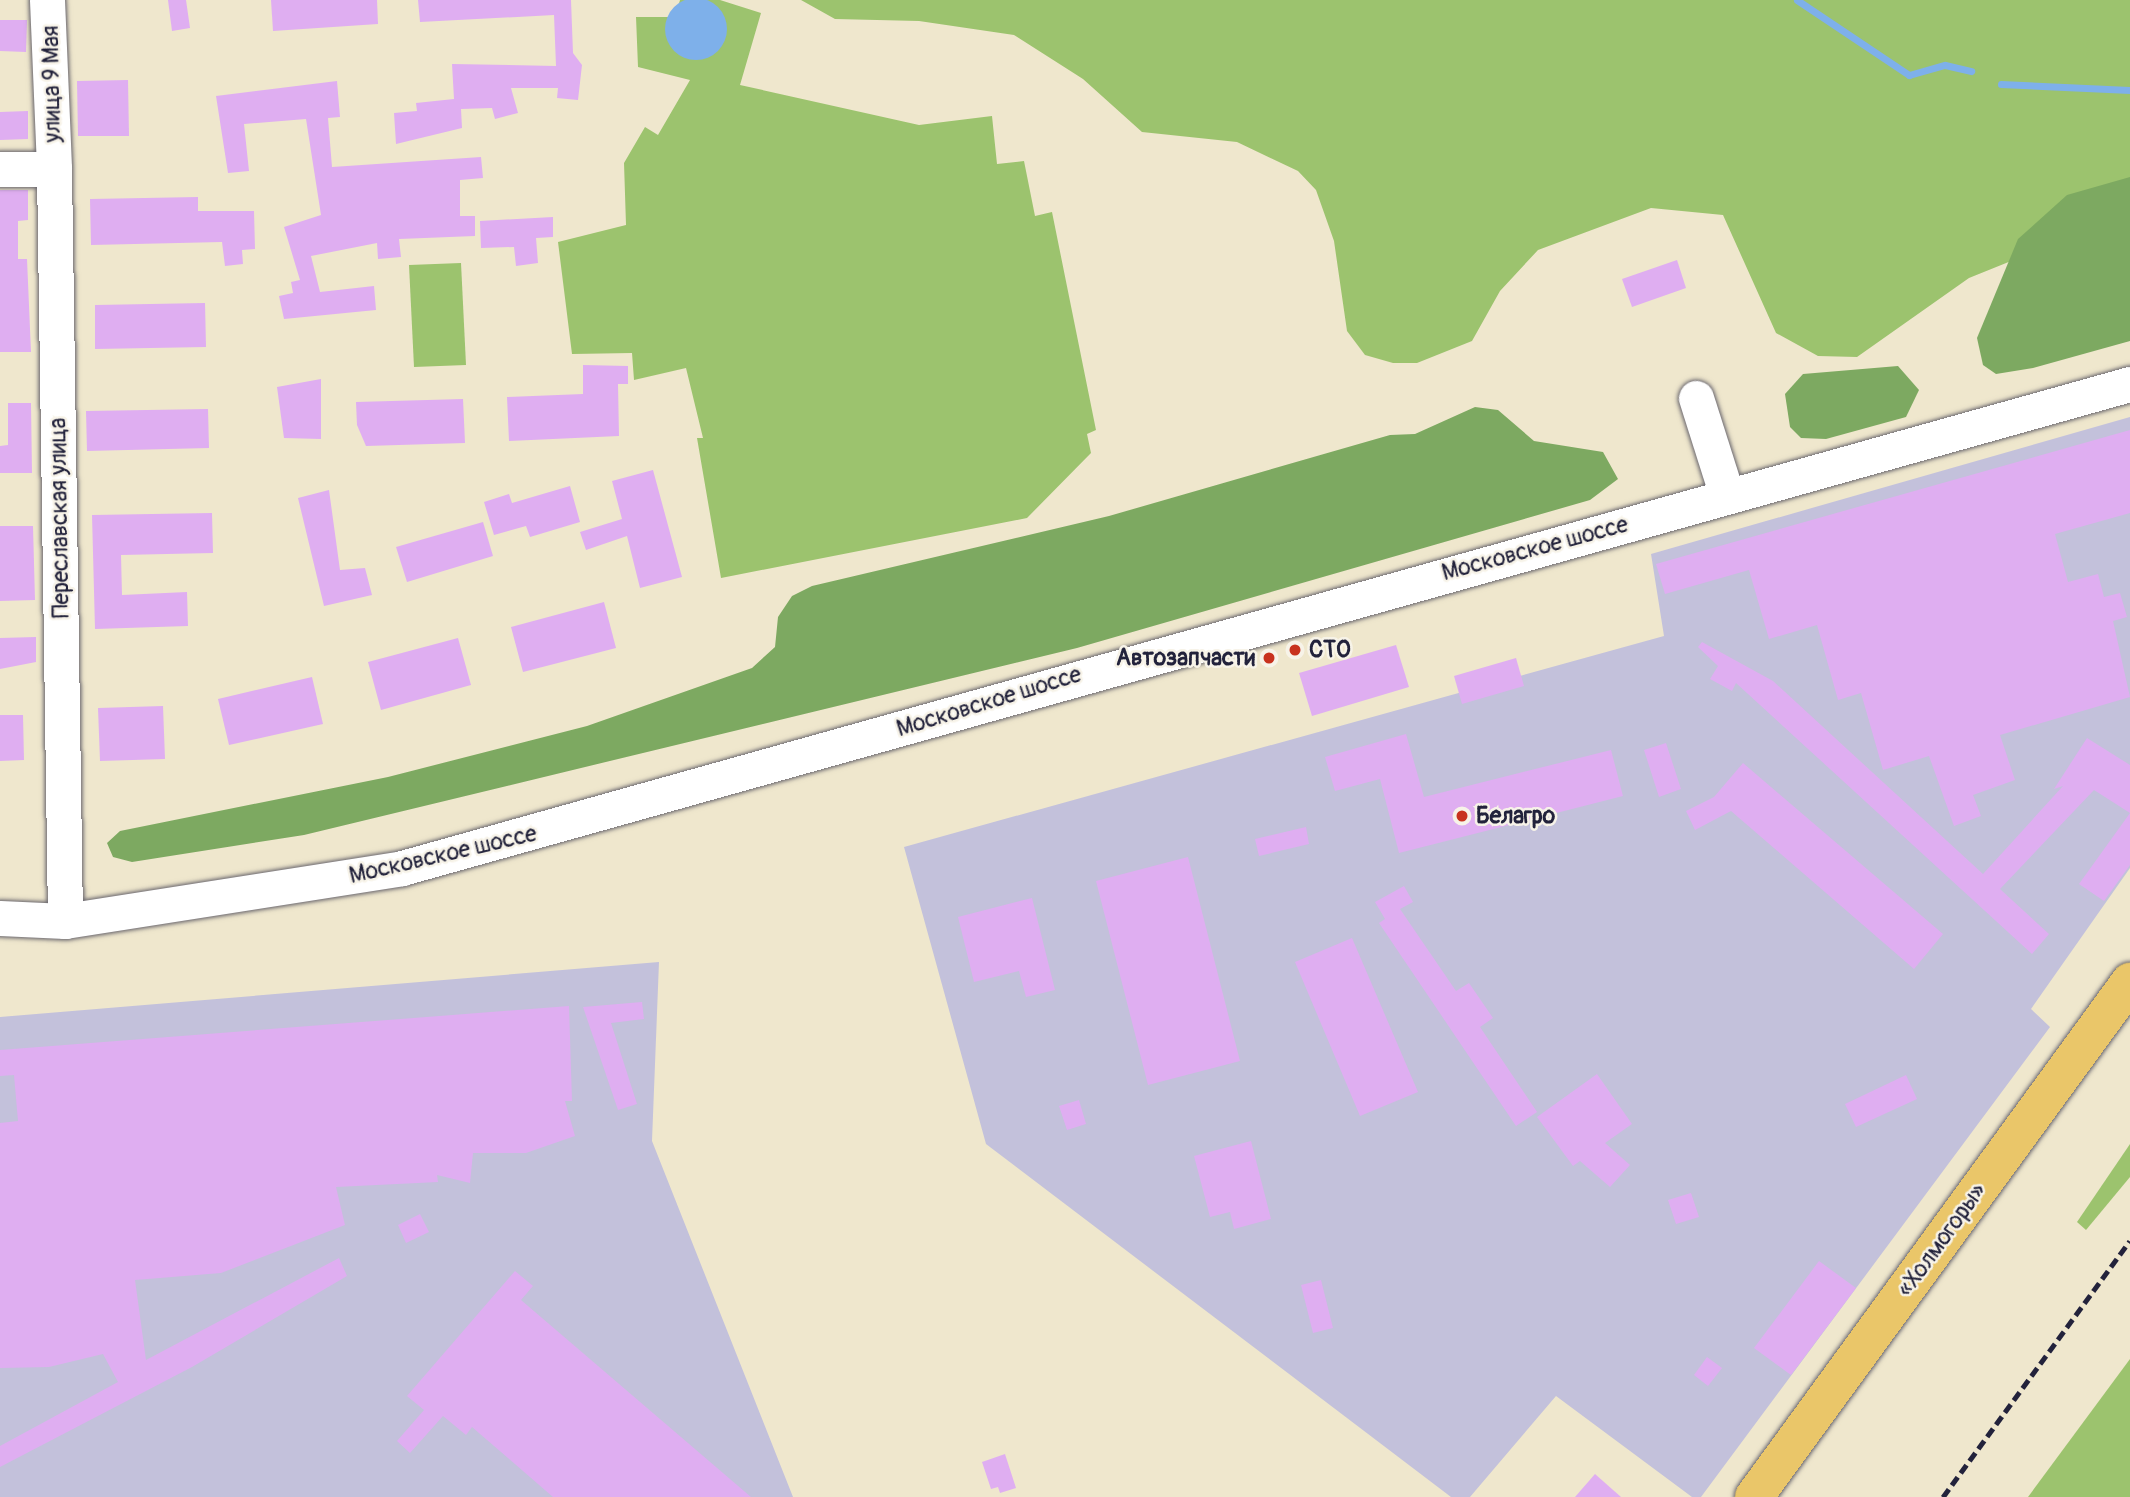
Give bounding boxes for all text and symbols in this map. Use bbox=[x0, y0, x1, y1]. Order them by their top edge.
street label: улица 9 Мая bbox=[37, 25, 67, 143]
street label: Переславская улица bbox=[44, 418, 76, 618]
street label: Московское шоссе bbox=[1439, 511, 1631, 587]
place label: СТО bbox=[1309, 636, 1351, 664]
marker: СТО bbox=[1287, 642, 1303, 658]
place label: Автозапчасти bbox=[1116, 644, 1255, 672]
marker: Автозапчасти bbox=[1261, 650, 1277, 666]
street label: Московское шоссе bbox=[893, 661, 1085, 743]
place label: Белагро bbox=[1476, 802, 1555, 830]
marker: Белагро bbox=[1454, 808, 1470, 824]
street label: Московское шоссе bbox=[346, 820, 540, 890]
street label: «Холмогоры» bbox=[1892, 1178, 1992, 1302]

